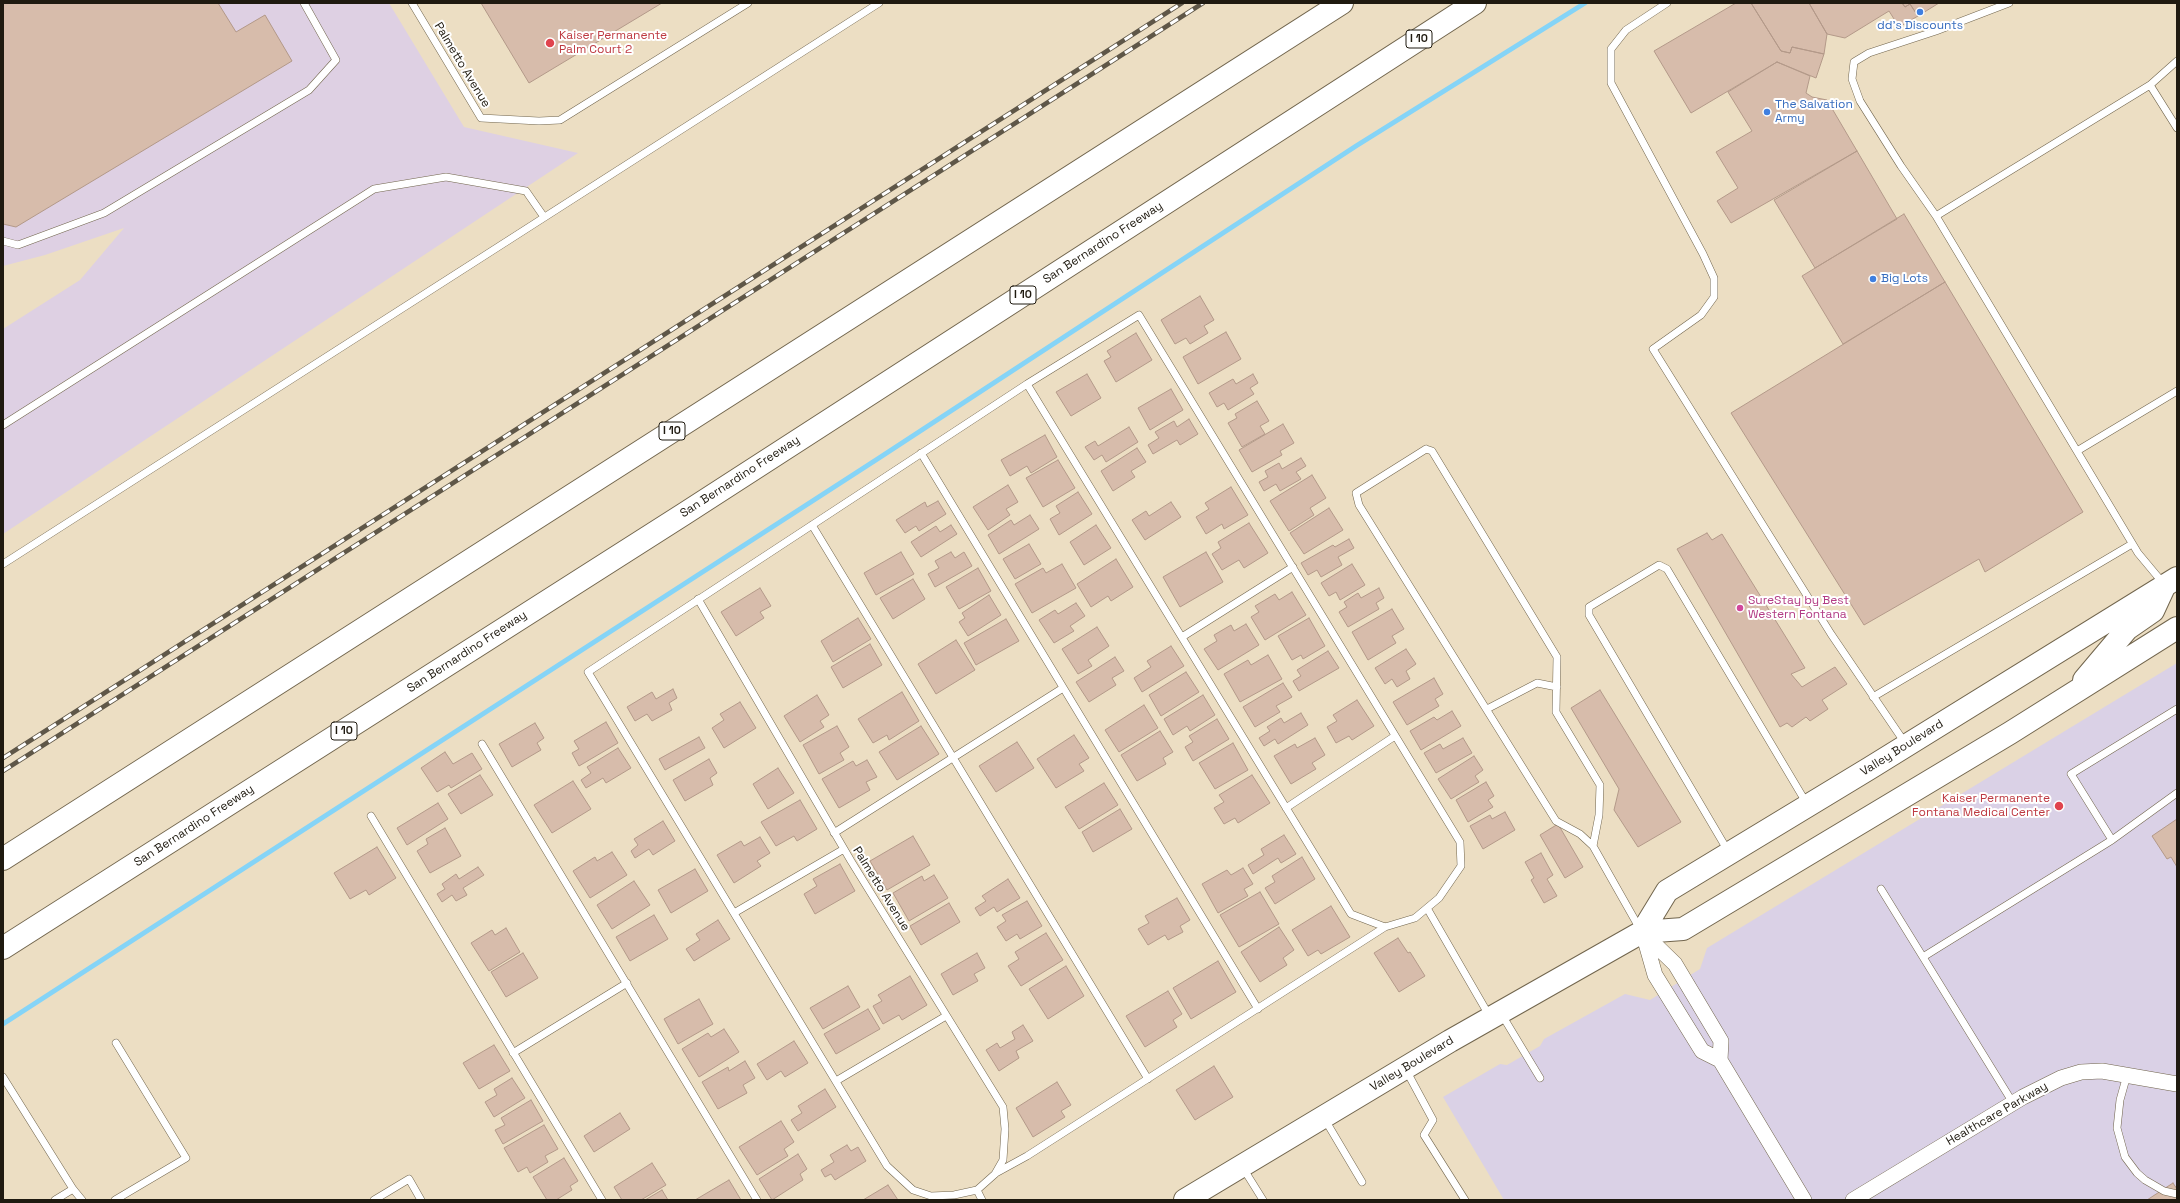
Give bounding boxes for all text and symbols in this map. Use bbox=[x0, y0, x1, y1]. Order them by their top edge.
marker: dd's Discounts bbox=[1915, 7, 1925, 17]
place label: dd's Discounts bbox=[1877, 19, 1963, 33]
street label: Palmetto Avenue bbox=[431, 20, 493, 110]
place label: Kaiser Permanente Palm Court 2 bbox=[559, 29, 667, 57]
road number: I 10 bbox=[1406, 30, 1432, 48]
marker: Kaiser Permanente Palm Court 2 bbox=[544, 37, 556, 49]
place label: The Salvation Army bbox=[1775, 98, 1853, 126]
marker: The Salvation Army bbox=[1762, 107, 1772, 117]
street label: San Bernardino Freeway bbox=[1040, 199, 1166, 287]
place label: Big Lots bbox=[1881, 272, 1928, 286]
marker: Big Lots bbox=[1868, 274, 1878, 284]
road number: I 10 bbox=[1010, 286, 1036, 304]
road number: I 10 bbox=[659, 422, 685, 440]
street label: San Bernardino Freeway bbox=[677, 433, 803, 521]
place label: SureStay by Best Western Fontana bbox=[1748, 594, 1849, 622]
marker: SureStay by Best Western Fontana bbox=[1735, 603, 1745, 613]
street label: San Bernardino Freeway bbox=[404, 608, 530, 696]
street label: Valley Boulevard bbox=[1858, 717, 1946, 779]
road number: I 10 bbox=[331, 722, 357, 740]
street label: San Bernardino Freeway bbox=[131, 782, 257, 870]
place label: Kaiser Permanente Fontana Medical Center bbox=[1912, 792, 2050, 820]
marker: Kaiser Permanente Fontana Medical Center bbox=[2053, 800, 2065, 812]
street label: Palmetto Avenue bbox=[849, 844, 913, 934]
street label: Valley Boulevard bbox=[1368, 1033, 1456, 1095]
street label: Healthcare Parkway bbox=[1944, 1079, 2050, 1149]

